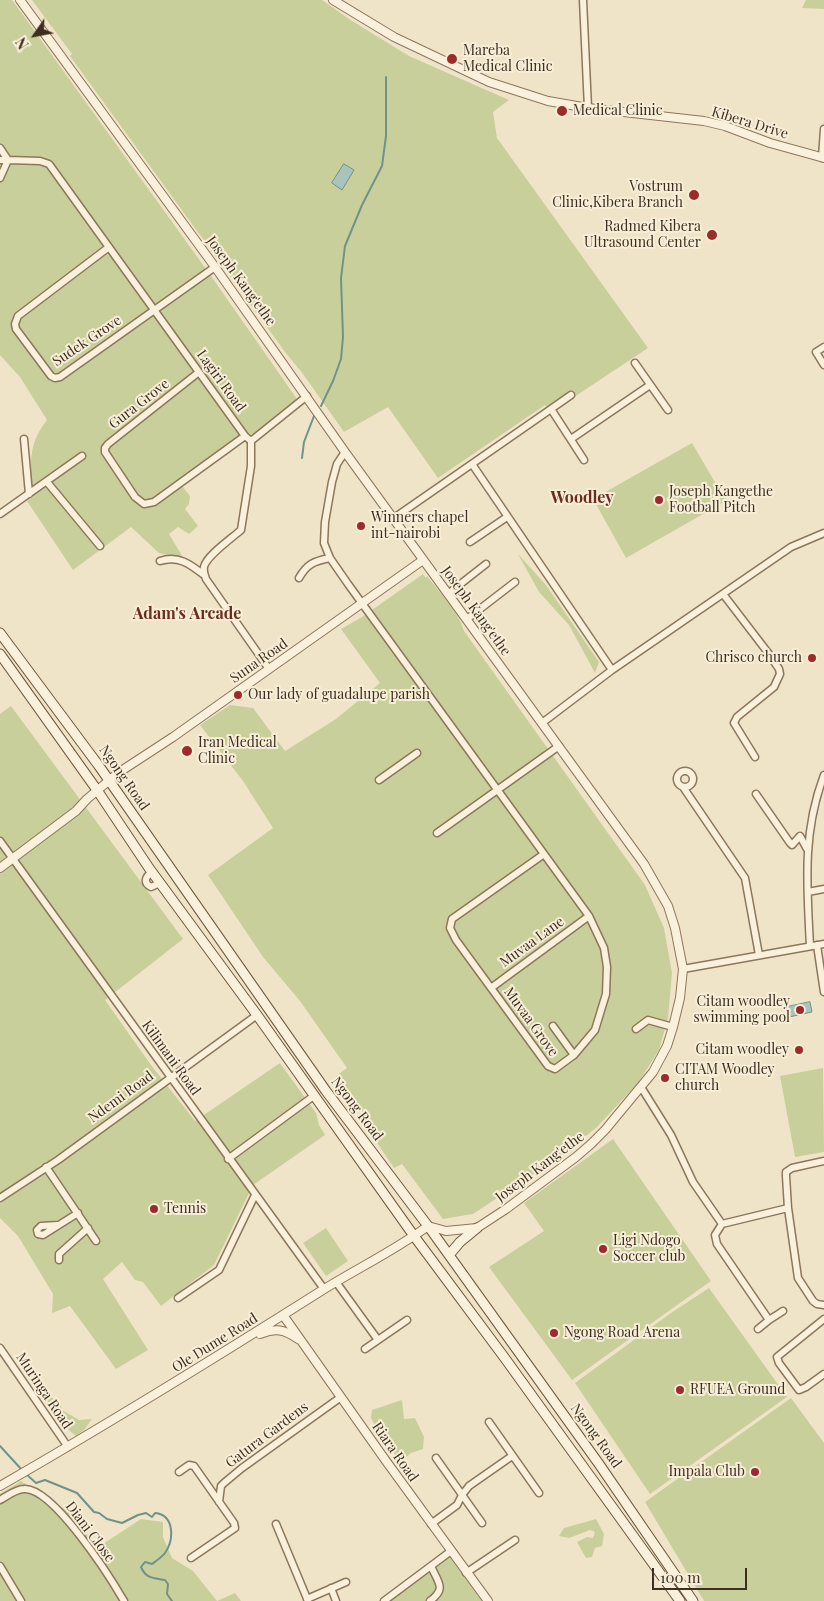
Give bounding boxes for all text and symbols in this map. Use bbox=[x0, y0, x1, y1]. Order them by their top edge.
north arrow bbox=[10, 10, 60, 60]
text: N bbox=[11, 34, 33, 53]
place label: Mareba Medical Clinic bbox=[463, 43, 553, 75]
marker: Mareba Medical Clinic bbox=[445, 52, 459, 66]
place label: Medical Clinic bbox=[573, 103, 663, 119]
street label: Kibera Drive bbox=[710, 103, 790, 143]
marker: Medical Clinic bbox=[555, 104, 569, 118]
place label: Vostrum Clinic,Kibera Branch bbox=[552, 179, 683, 212]
marker: Vostrum Clinic,Kibera Branch bbox=[687, 188, 701, 202]
place label: Radmed Kibera Ultrasound Center bbox=[584, 219, 701, 252]
marker: Radmed Kibera Ultrasound Center bbox=[705, 228, 719, 242]
street label: Joseph Kang'ethe bbox=[203, 233, 279, 329]
street label: Sudek Grove bbox=[49, 312, 125, 370]
street label: Lagiri Road bbox=[193, 347, 249, 415]
street label: Gura Grove bbox=[106, 375, 172, 433]
place label: Joseph Kangethe Football Pitch bbox=[669, 484, 773, 516]
district label: Woodley bbox=[550, 488, 614, 508]
marker: Joseph Kangethe Football Pitch bbox=[653, 494, 665, 506]
place label: Winners chapel int-nairobi bbox=[371, 510, 468, 542]
marker: Winners chapel int-nairobi bbox=[355, 520, 367, 532]
street label: Joseph Kang'ethe bbox=[438, 563, 514, 659]
district label: Adam's Arcade bbox=[133, 604, 241, 624]
street label: Suna Road bbox=[227, 635, 291, 687]
place label: Chrisco church bbox=[705, 650, 802, 666]
marker: Chrisco church bbox=[806, 652, 818, 664]
place label: Our lady of guadalupe parish bbox=[248, 687, 430, 703]
marker: Our lady of guadalupe parish bbox=[232, 689, 244, 701]
place label: Iran Medical Clinic bbox=[198, 735, 277, 768]
street label: Ngong Road bbox=[95, 742, 153, 814]
marker: Iran Medical Clinic bbox=[180, 744, 194, 758]
street label: Muvaa Lane bbox=[497, 913, 567, 971]
street label: Muvaa Grove bbox=[500, 984, 562, 1060]
place label: Citam woodley swimming pool bbox=[693, 994, 790, 1026]
marker: Citam woodley swimming pool bbox=[794, 1004, 806, 1016]
street label: Kilimani Road bbox=[138, 1017, 204, 1099]
place label: Citam woodley bbox=[695, 1042, 789, 1058]
marker: Citam woodley bbox=[793, 1044, 805, 1056]
place label: CITAM Woodley church bbox=[675, 1062, 775, 1094]
street label: Ndemi Road bbox=[85, 1068, 157, 1126]
marker: CITAM Woodley church bbox=[659, 1072, 671, 1084]
street label: Ngong Road bbox=[328, 1074, 386, 1144]
street label: Joseph Kang'ethe bbox=[492, 1128, 588, 1206]
place label: Tennis bbox=[164, 1201, 206, 1217]
marker: Tennis bbox=[148, 1203, 160, 1215]
place label: Ligi Ndogo Soccer club bbox=[613, 1233, 685, 1266]
marker: Ligi Ndogo Soccer club bbox=[597, 1243, 609, 1255]
street label: Ole Dume Road bbox=[169, 1310, 261, 1376]
place label: Ngong Road Arena bbox=[564, 1325, 680, 1341]
marker: Ngong Road Arena bbox=[548, 1327, 560, 1339]
street label: Muringa Road bbox=[12, 1350, 76, 1432]
place label: RFUEA Ground bbox=[690, 1382, 786, 1398]
marker: RFUEA Ground bbox=[674, 1384, 686, 1396]
street label: Gatura Gardens bbox=[222, 1398, 312, 1472]
street label: Ngong Road bbox=[567, 1401, 625, 1471]
street label: Riara Road bbox=[368, 1419, 422, 1485]
place label: Impala Club bbox=[669, 1464, 745, 1480]
marker: Impala Club bbox=[749, 1466, 761, 1478]
street label: Diani Close bbox=[62, 1498, 118, 1566]
scale bar bbox=[654, 1558, 749, 1590]
text: 100 m bbox=[660, 1567, 701, 1587]

